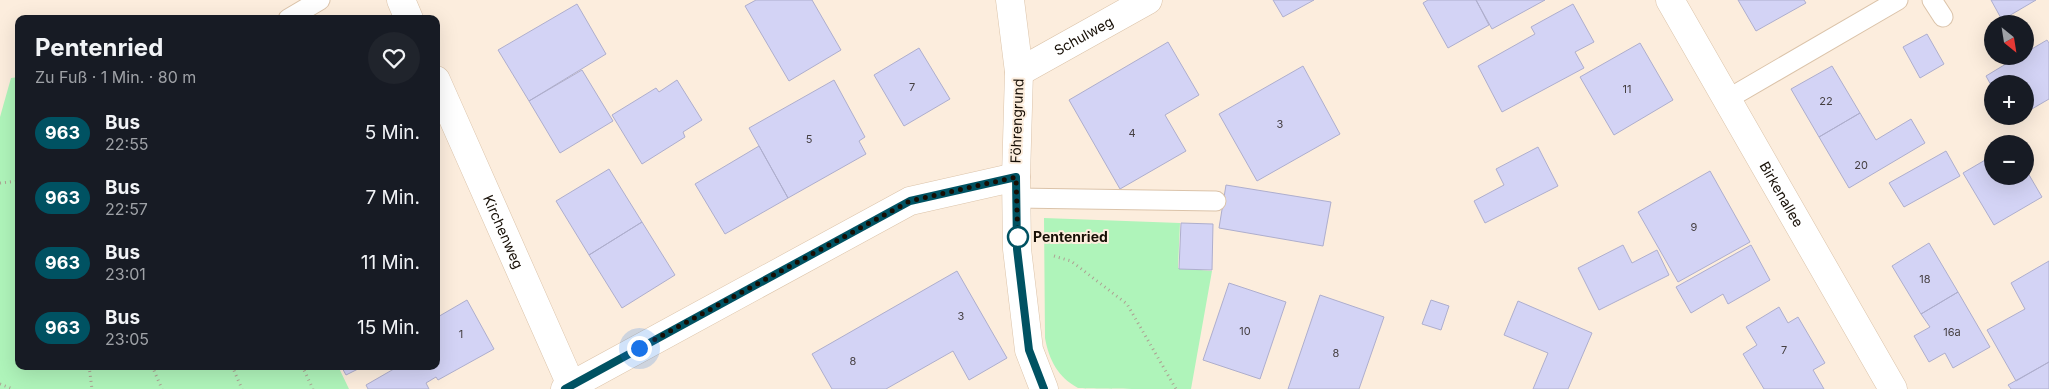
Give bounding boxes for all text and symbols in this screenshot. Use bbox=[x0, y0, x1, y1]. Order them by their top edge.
street label: Schulweg bbox=[1051, 12, 1116, 59]
north arrow bbox=[1984, 15, 2034, 65]
map controls bbox=[1984, 15, 2034, 185]
button: heart bbox=[368, 32, 420, 84]
text: Pentenried bbox=[35, 33, 163, 62]
text: Zu Fuß · 1 Min. · 80 m bbox=[35, 67, 196, 87]
button: + bbox=[1984, 75, 2034, 125]
street label: Föhrengrund bbox=[1007, 78, 1026, 164]
house number: 7 bbox=[909, 80, 915, 94]
house number: 11 bbox=[1623, 82, 1631, 96]
house number: 22 bbox=[1819, 94, 1833, 108]
text: Bus bbox=[105, 111, 140, 134]
house number: 3 bbox=[1277, 117, 1284, 131]
text: 5 Min. bbox=[365, 121, 420, 144]
text: 963 bbox=[45, 122, 80, 143]
house number: 4 bbox=[1128, 126, 1136, 140]
house number: 5 bbox=[806, 132, 813, 146]
text: 22:55 bbox=[105, 134, 149, 154]
button: − bbox=[1984, 135, 2034, 185]
street label: Birkenallee bbox=[1756, 158, 1807, 230]
house number: 20 bbox=[1854, 158, 1868, 172]
text: Bus bbox=[105, 176, 140, 199]
text: 7 Min. bbox=[365, 186, 420, 209]
text: 963 bbox=[45, 187, 80, 208]
street label: Kirchenweg bbox=[480, 192, 527, 271]
text: 22:57 bbox=[105, 199, 148, 219]
house number: 9 bbox=[1691, 220, 1698, 234]
marker: Pentenried bbox=[1007, 226, 1029, 248]
place label: Pentenried bbox=[1033, 228, 1108, 245]
text: Bus bbox=[105, 241, 140, 264]
text: 11 Min. bbox=[361, 251, 420, 274]
text: 963 bbox=[45, 252, 80, 273]
text: 23:01 bbox=[105, 264, 146, 284]
house number: 18 bbox=[1919, 272, 1931, 286]
text: Bus bbox=[105, 306, 140, 329]
house number: 3 bbox=[958, 309, 965, 323]
text: 15 Min. bbox=[357, 316, 420, 339]
text: 963 bbox=[45, 317, 80, 338]
house number: 10 bbox=[1239, 324, 1251, 338]
house number: 16a bbox=[1943, 325, 1961, 339]
house number: 1 bbox=[459, 327, 463, 341]
text: 23:05 bbox=[105, 329, 149, 349]
your location bbox=[627, 336, 652, 361]
house number: 7 bbox=[1781, 343, 1787, 357]
house number: 8 bbox=[1333, 346, 1340, 360]
house number: 8 bbox=[850, 354, 857, 368]

